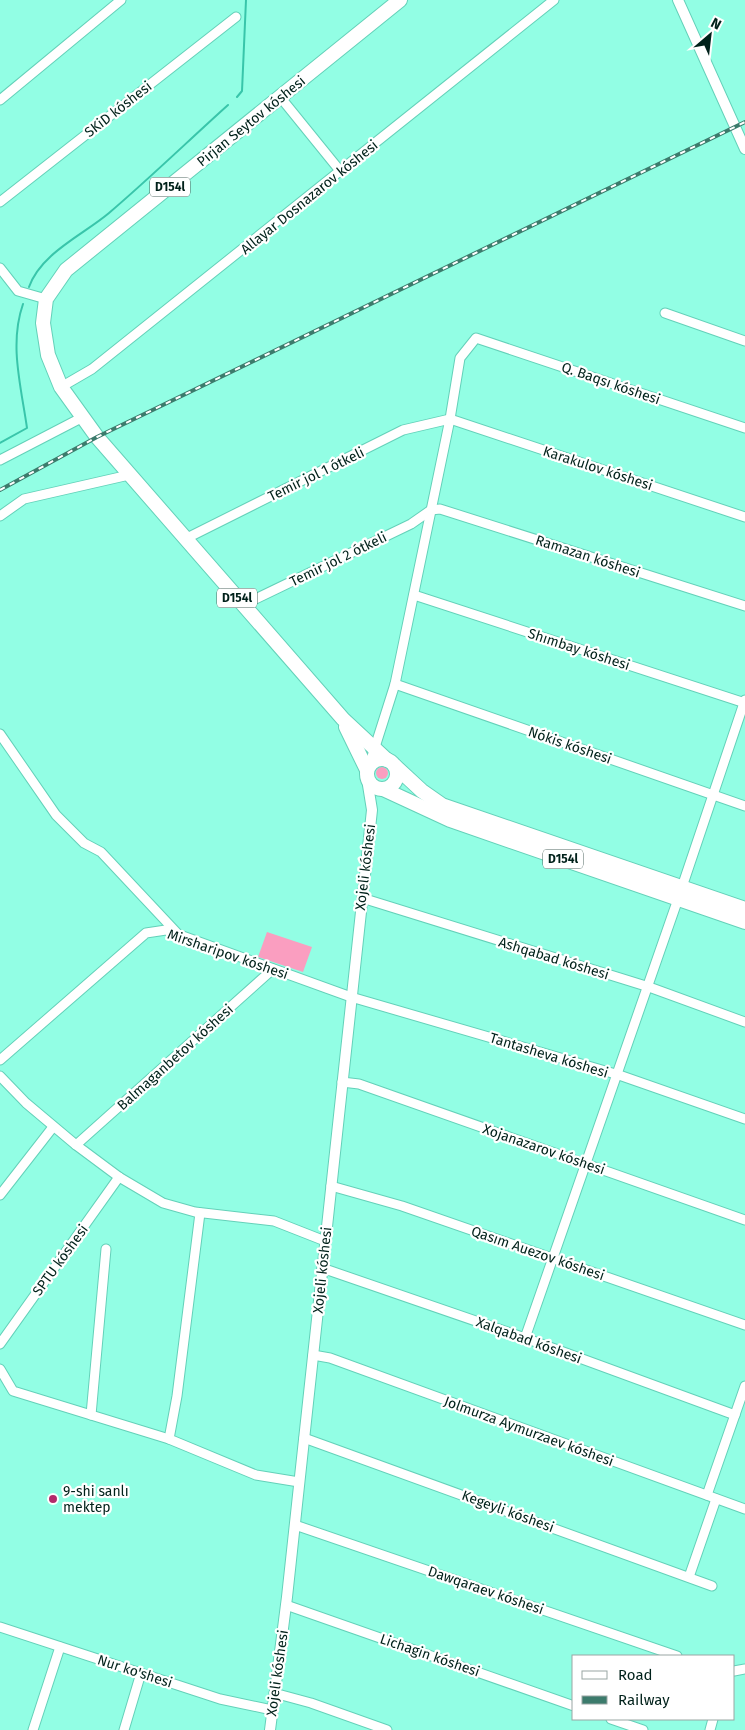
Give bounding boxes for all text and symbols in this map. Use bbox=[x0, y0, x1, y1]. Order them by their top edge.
north arrow bbox=[685, 10, 735, 60]
text: N bbox=[708, 14, 724, 34]
street label: Pirjan Seytov kóshesi bbox=[194, 72, 309, 170]
street label: SKiD kóshesi bbox=[81, 78, 155, 141]
street label: Allayar Dosnazarov kóshesi bbox=[237, 137, 381, 258]
road number: D154l bbox=[150, 178, 190, 196]
street label: Q. Baqsı kóshesi bbox=[559, 359, 662, 408]
street label: Karakulov kóshesi bbox=[541, 443, 655, 494]
street label: Temir jol 1 ótkeli bbox=[265, 444, 367, 505]
street label: Temir jol 2 ótkeli bbox=[287, 529, 389, 590]
street label: Ramazan kóshesi bbox=[533, 532, 642, 581]
road number: D154l bbox=[217, 588, 257, 608]
street label: Shımbay kóshesi bbox=[526, 625, 632, 674]
street label: Nókis kóshesi bbox=[526, 723, 614, 768]
street label: Xojeli kóshesi bbox=[352, 823, 379, 911]
road number: D154l bbox=[543, 850, 583, 869]
street label: Mirsharipov kóshesi bbox=[165, 926, 291, 983]
street label: Ashqabad kóshesi bbox=[497, 934, 611, 983]
street label: Balmaganbetov kóshesi bbox=[114, 1001, 237, 1114]
street label: Tantasheva kóshesi bbox=[487, 1029, 610, 1082]
street label: Xojanazarov kóshesi bbox=[480, 1121, 607, 1178]
street label: SPTU kóshesi bbox=[29, 1221, 92, 1299]
street label: Qasım Auezov kóshesi bbox=[469, 1223, 607, 1284]
street label: Xojeli kóshesi bbox=[310, 1226, 335, 1314]
street label: Xalqabad kóshesi bbox=[474, 1314, 584, 1367]
street label: Jolmurza Aymurzaev kóshesi bbox=[442, 1393, 616, 1470]
place label: 9-shi sanlı mektep bbox=[63, 1483, 129, 1516]
street label: Kegeyli kóshesi bbox=[459, 1487, 556, 1536]
marker: 9-shi sanlı mektep bbox=[47, 1493, 59, 1505]
street label: Dawqaraev kóshesi bbox=[426, 1563, 546, 1618]
street label: Xojeli kóshesi bbox=[263, 1629, 292, 1717]
street label: Lichagin kóshesi bbox=[378, 1630, 482, 1681]
street label: Nur ko'shesi bbox=[95, 1651, 174, 1692]
legend bbox=[572, 1655, 735, 1720]
text: Road bbox=[618, 1666, 653, 1684]
text: Railway bbox=[618, 1691, 670, 1709]

